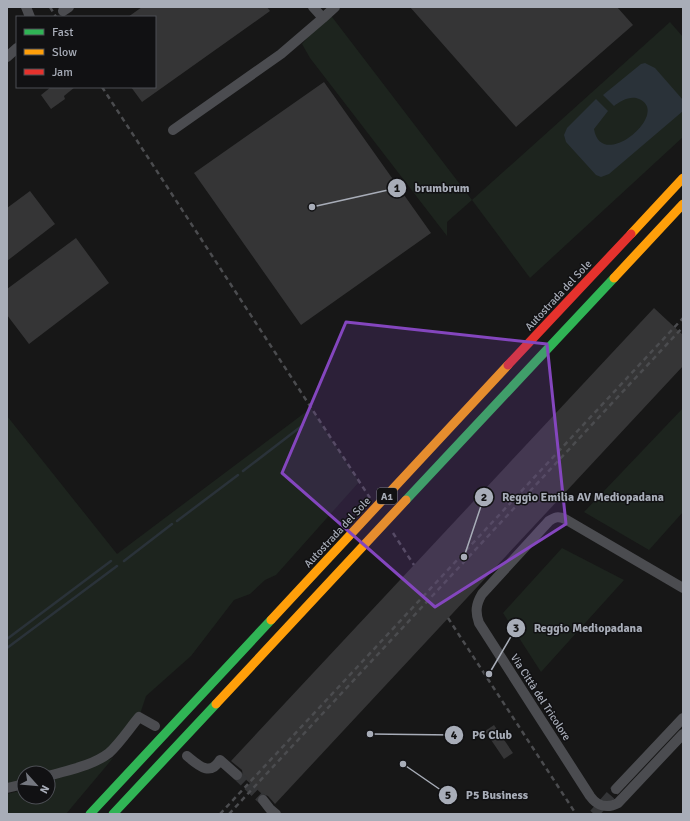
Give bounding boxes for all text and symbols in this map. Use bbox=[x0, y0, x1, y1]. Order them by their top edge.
legend bbox=[16, 16, 156, 88]
text: Fast bbox=[52, 25, 73, 40]
text: Slow bbox=[52, 45, 77, 60]
text: Jam bbox=[52, 65, 73, 80]
callout: brumbrum bbox=[387, 176, 478, 200]
text: 1 bbox=[394, 181, 401, 196]
text: brumbrum bbox=[415, 181, 470, 196]
street label: Autostrada del Sole bbox=[522, 257, 594, 333]
callout: Reggio Emilia AV Mediopadana bbox=[474, 485, 671, 509]
road number: A1 bbox=[377, 488, 397, 504]
text: 2 bbox=[481, 490, 487, 505]
text: Reggio Emilia AV Mediopadana bbox=[502, 490, 664, 505]
street label: Autostrada del Sole bbox=[301, 494, 373, 570]
callout: Reggio Mediopadana bbox=[506, 616, 650, 640]
text: 3 bbox=[513, 621, 519, 636]
text: Reggio Mediopadana bbox=[534, 621, 642, 636]
street label: Via Città del Tricolore bbox=[508, 652, 573, 743]
callout: P6 Club bbox=[444, 723, 520, 747]
text: 4 bbox=[451, 728, 458, 743]
text: P6 Club bbox=[472, 728, 513, 743]
north arrow bbox=[16, 765, 56, 805]
text: N bbox=[37, 783, 52, 796]
callout: P5 Business bbox=[438, 783, 536, 807]
text: 5 bbox=[445, 788, 451, 803]
text: P5 Business bbox=[466, 788, 529, 803]

